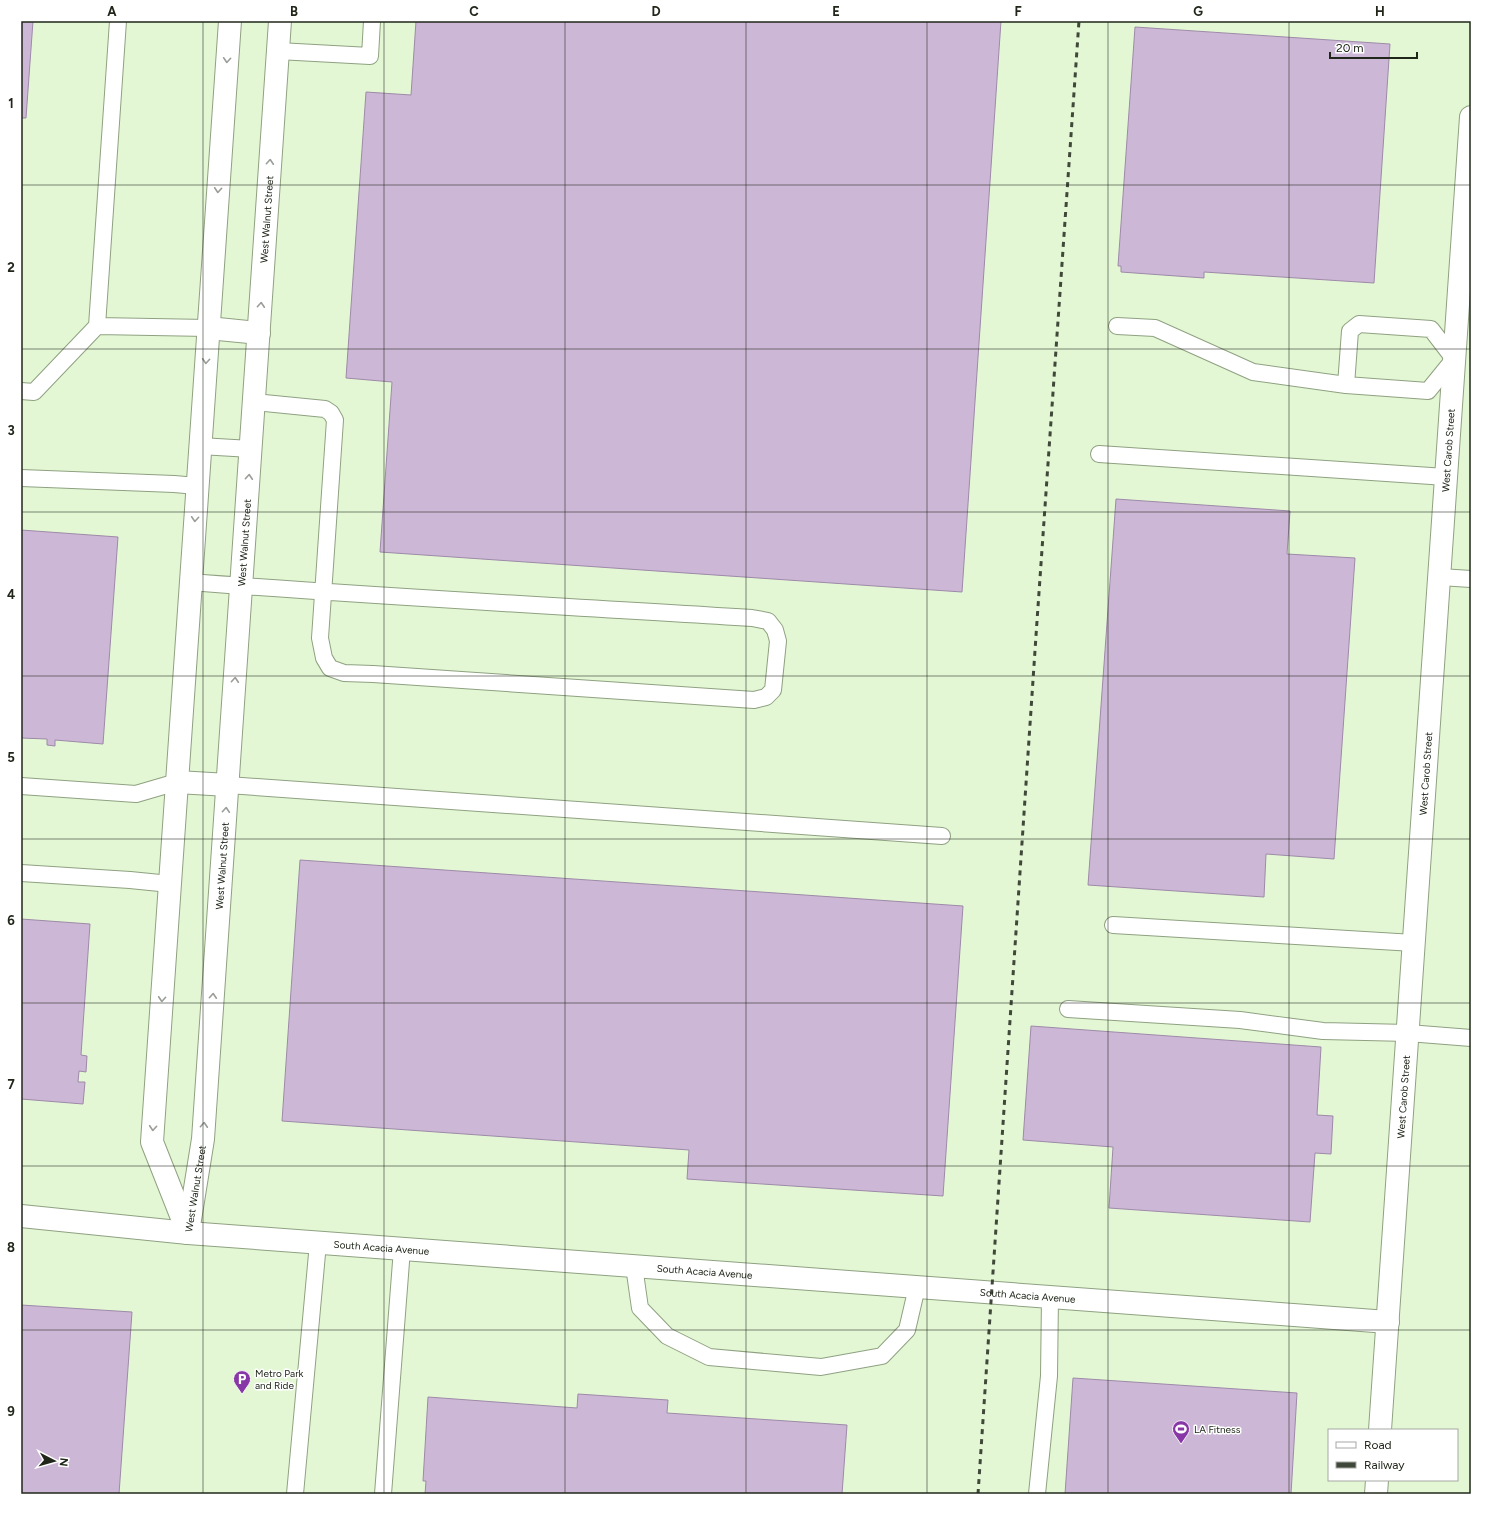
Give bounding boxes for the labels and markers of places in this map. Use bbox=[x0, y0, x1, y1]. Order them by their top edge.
place label: Metro Park and Ride bbox=[255, 1367, 304, 1392]
parking icon: Metro Park and Ride bbox=[232, 1369, 252, 1394]
sports icon: LA Fitness bbox=[1171, 1419, 1191, 1444]
place label: LA Fitness bbox=[1194, 1423, 1241, 1436]

